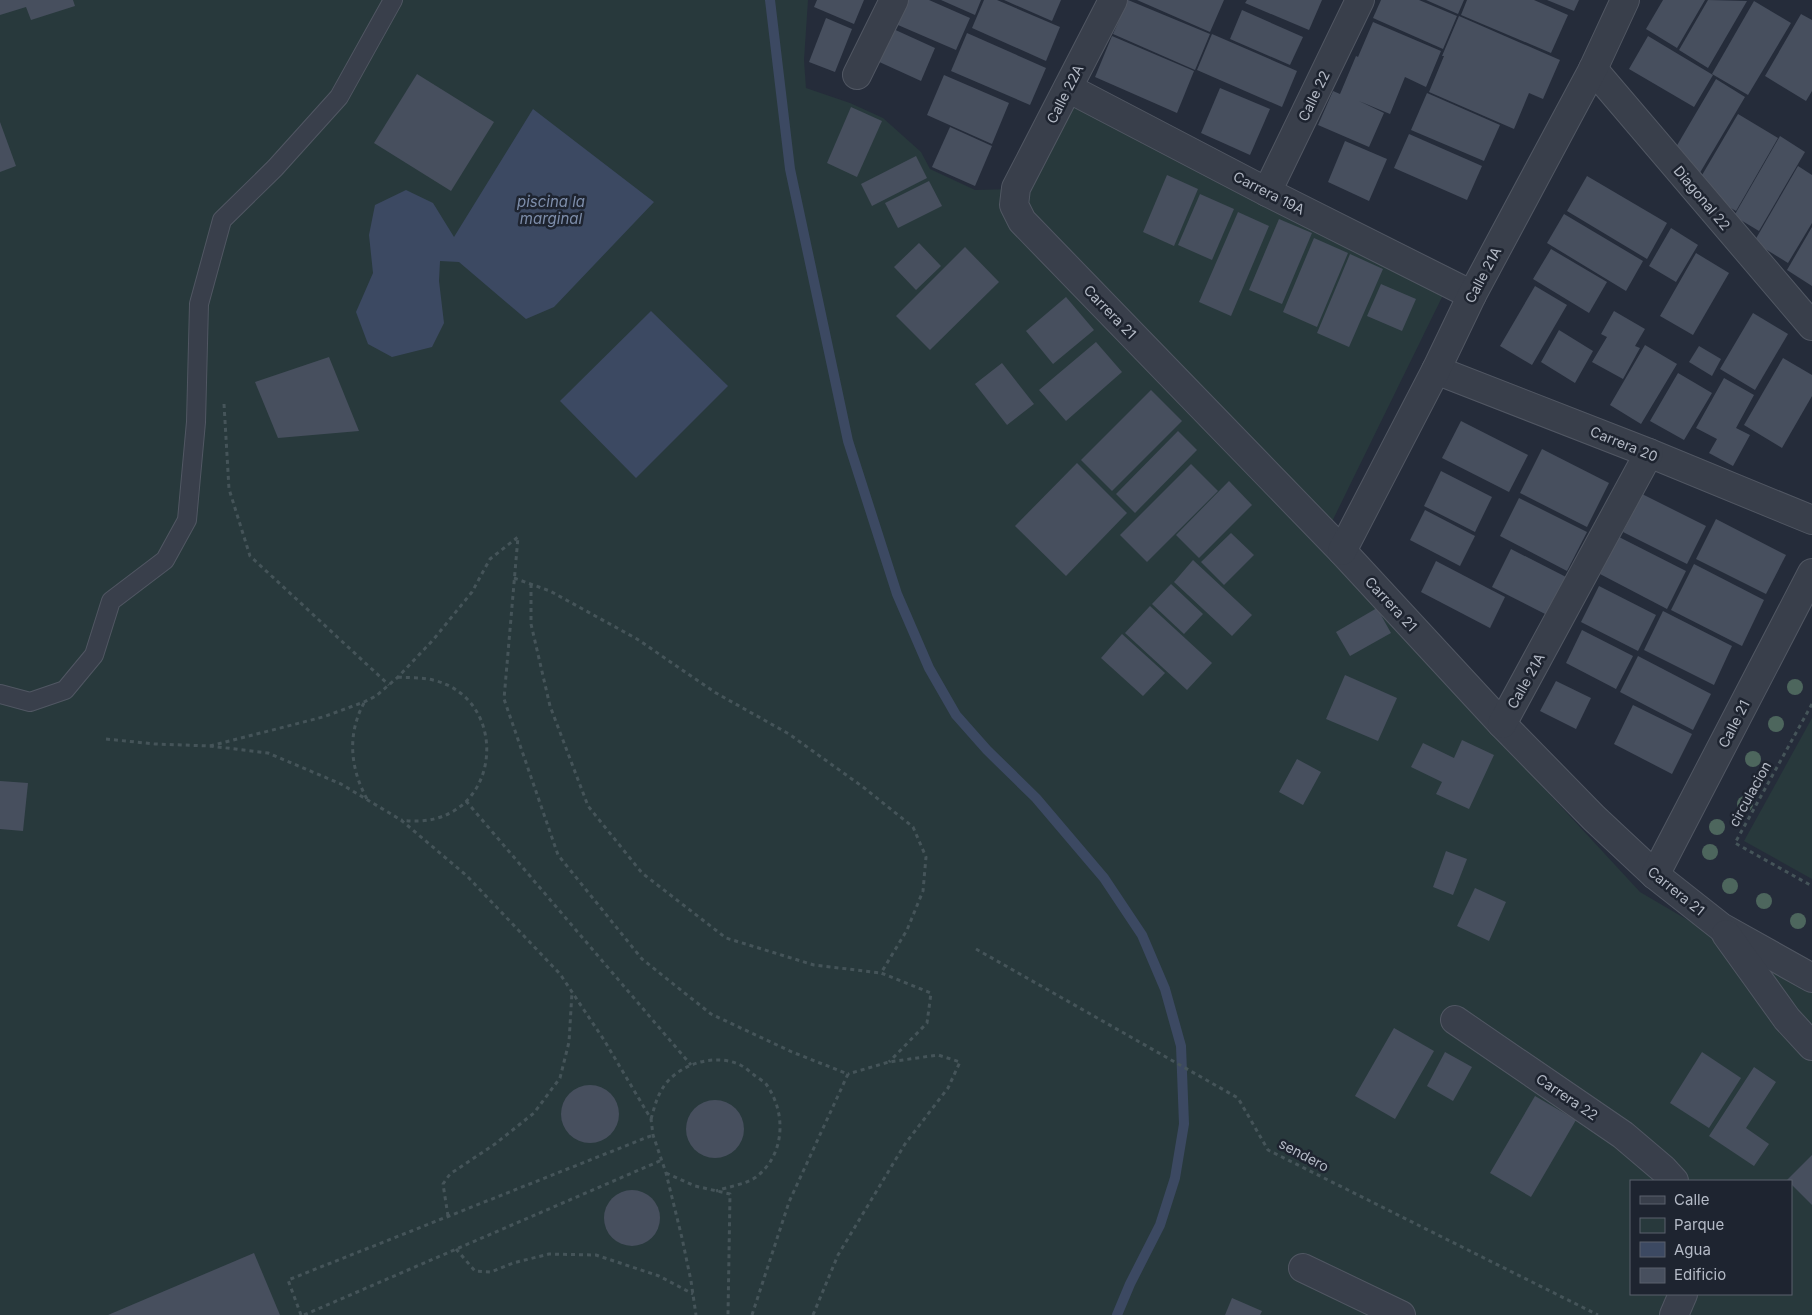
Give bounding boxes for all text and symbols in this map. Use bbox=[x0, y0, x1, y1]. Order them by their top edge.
street label: Calle 22A bbox=[1043, 61, 1087, 126]
street label: Calle 22 bbox=[1294, 68, 1333, 124]
street label: Diagonal 22 bbox=[1671, 162, 1734, 233]
street label: Carrera 19A bbox=[1231, 167, 1308, 218]
water label: piscina la marginal bbox=[516, 192, 585, 228]
street label: Calle 21A bbox=[1461, 244, 1505, 306]
street label: Carrera 21 bbox=[1081, 281, 1140, 342]
street label: Carrera 20 bbox=[1588, 422, 1660, 465]
street label: Carrera 21 bbox=[1362, 573, 1421, 634]
street label: Calle 21A bbox=[1503, 650, 1548, 711]
street label: Calle 21 bbox=[1714, 697, 1753, 750]
street label: circulacion bbox=[1725, 758, 1774, 829]
street label: Carrera 21 bbox=[1645, 863, 1708, 919]
street label: Carrera 22 bbox=[1533, 1070, 1601, 1123]
street label: sendero bbox=[1276, 1134, 1332, 1175]
legend bbox=[1630, 1180, 1792, 1295]
text: Calle bbox=[1674, 1190, 1709, 1209]
text: Parque bbox=[1674, 1215, 1724, 1234]
text: Agua bbox=[1674, 1240, 1711, 1259]
text: Edificio bbox=[1674, 1265, 1726, 1284]

